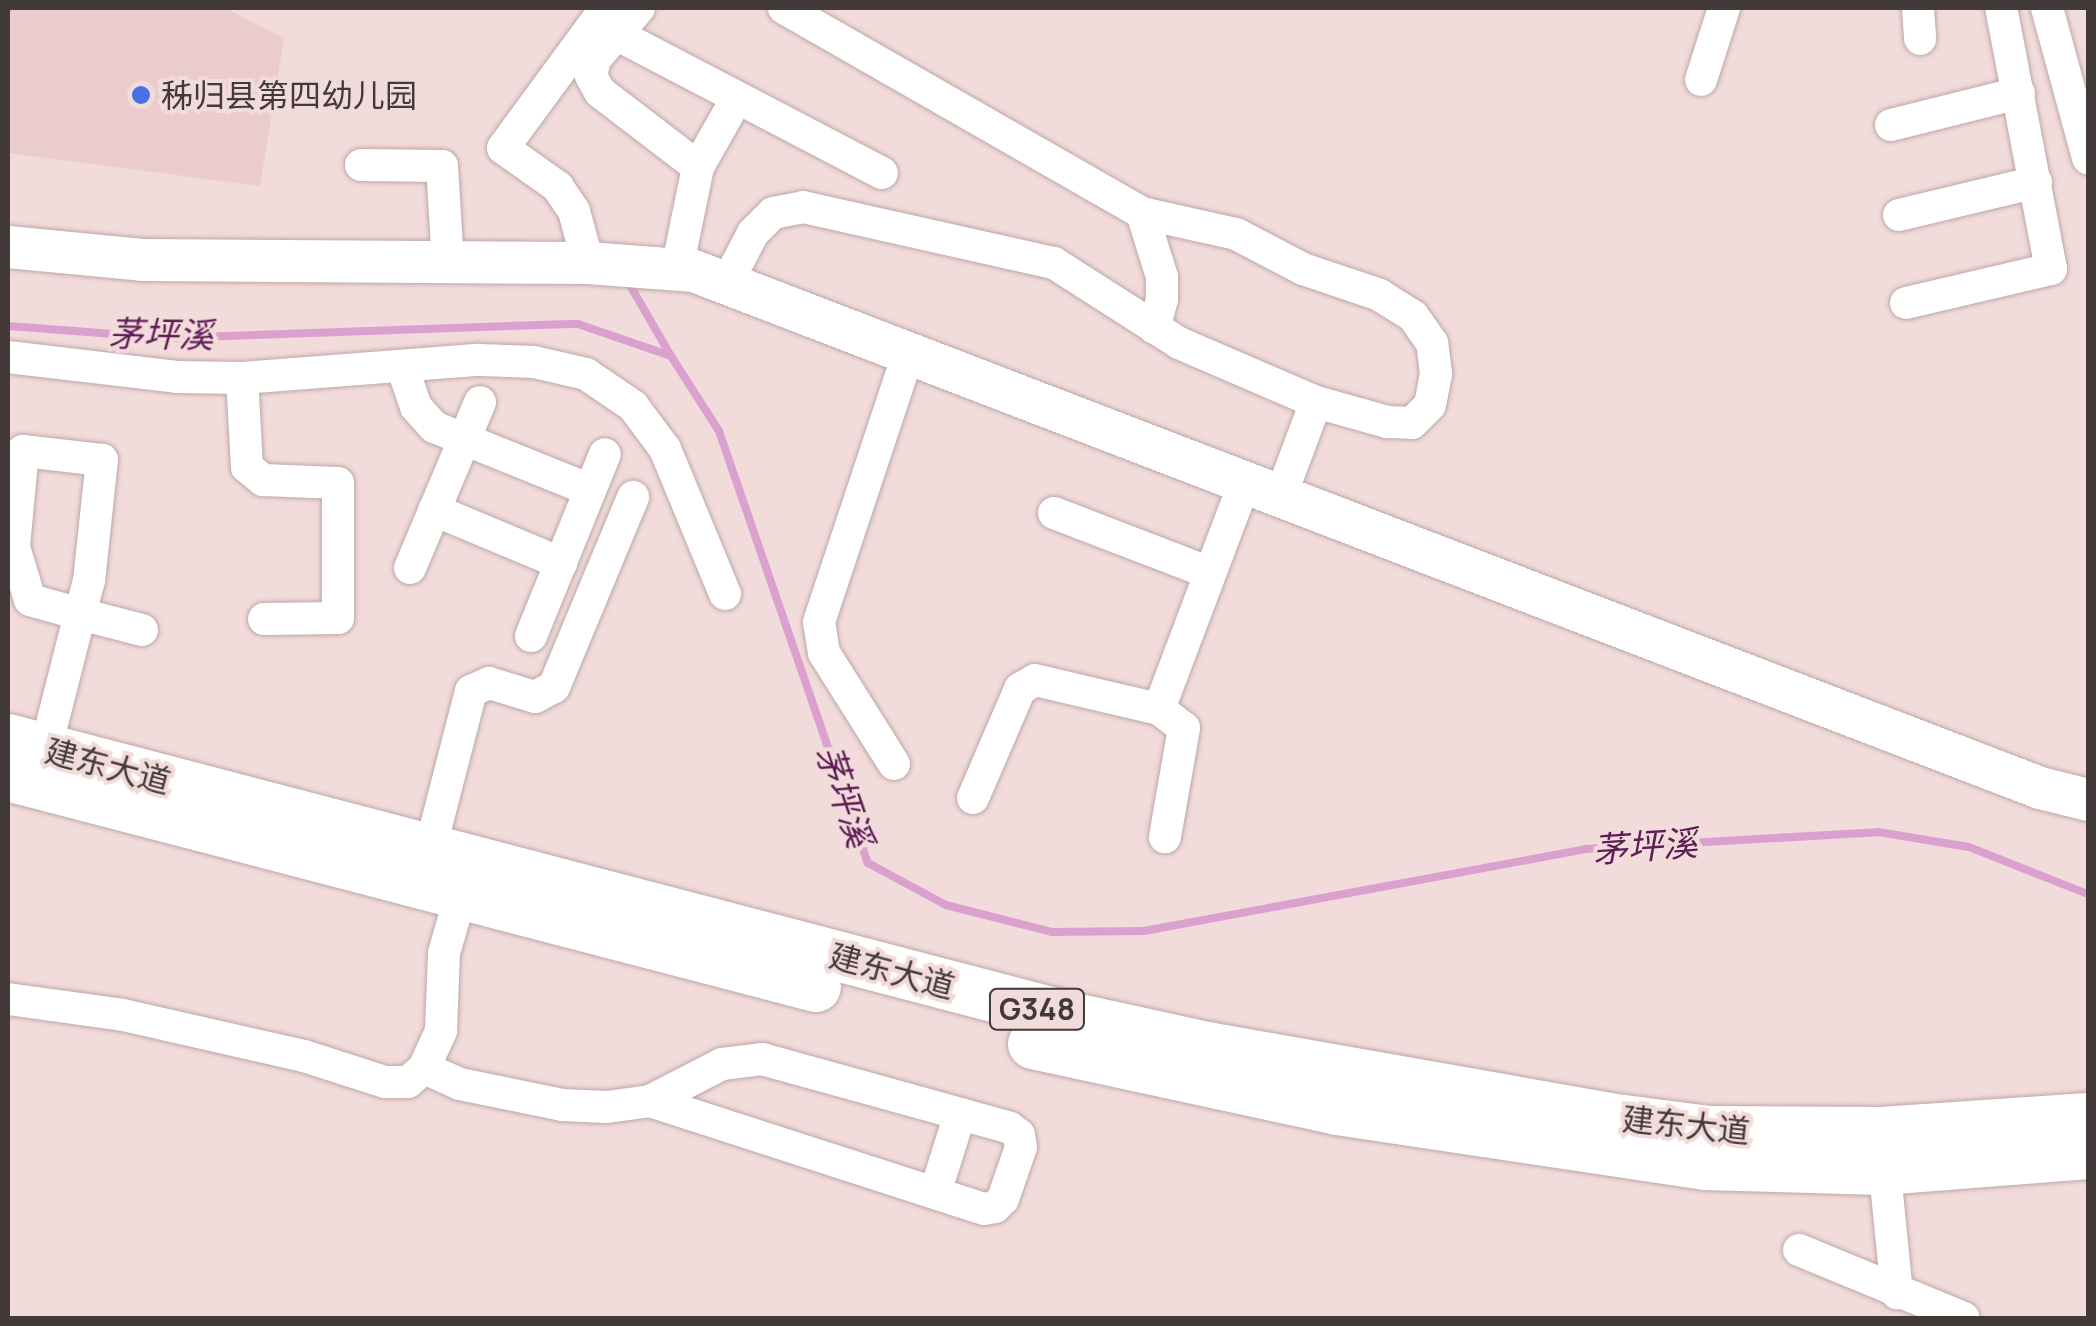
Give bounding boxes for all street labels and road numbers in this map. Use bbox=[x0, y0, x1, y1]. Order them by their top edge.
street label: 建东大道 bbox=[41, 731, 175, 801]
street label: 建东大道 bbox=[825, 936, 959, 1006]
road number: G348 bbox=[987, 984, 1087, 1034]
street label: 建东大道 bbox=[1620, 1099, 1752, 1151]

